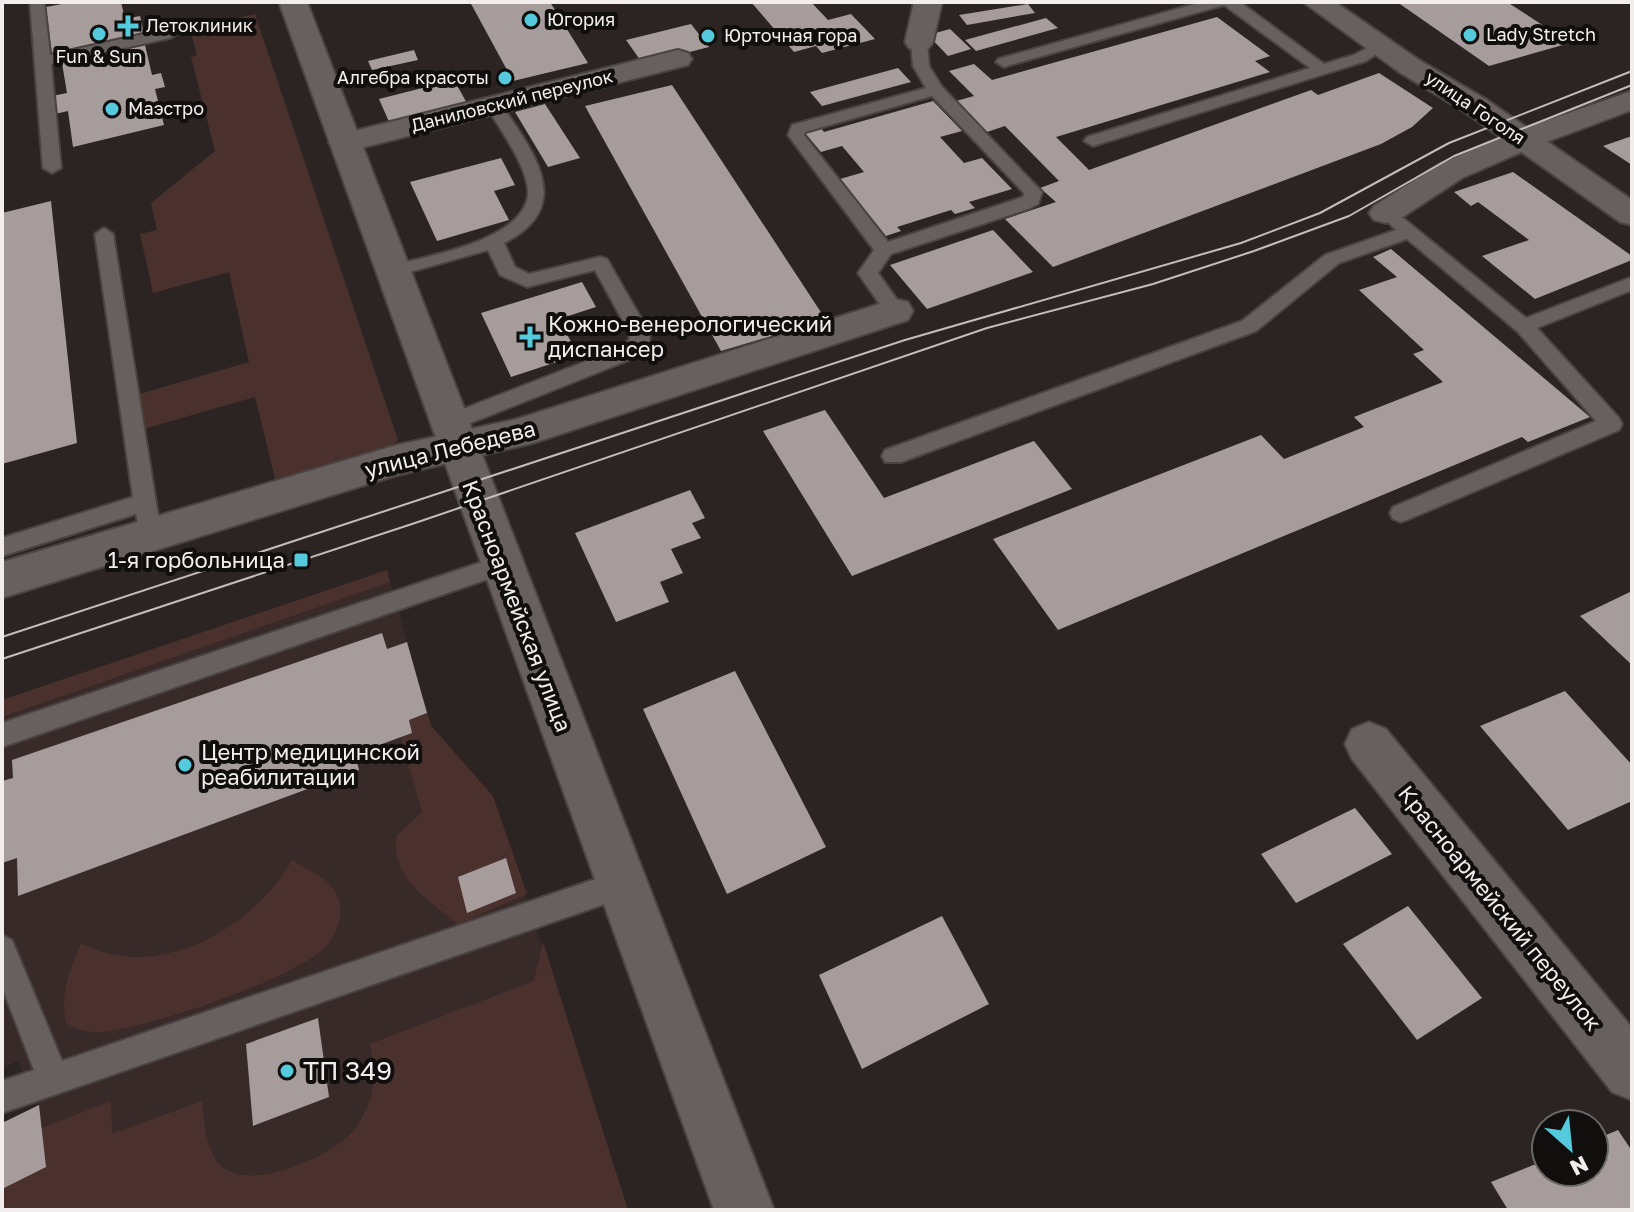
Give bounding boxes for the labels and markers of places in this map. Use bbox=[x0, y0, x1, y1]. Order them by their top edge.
place label: Югория bbox=[547, 8, 615, 30]
marker: Югория bbox=[522, 11, 540, 29]
place label: Летоклиник bbox=[146, 14, 253, 36]
marker: Летоклиник bbox=[117, 15, 139, 37]
place label: Lady Stretch bbox=[1486, 23, 1596, 45]
place label: Юрточная гора bbox=[724, 24, 857, 46]
marker: Fun & Sun bbox=[90, 25, 108, 43]
marker: Lady Stretch bbox=[1461, 26, 1479, 44]
marker: Юрточная гора bbox=[699, 27, 717, 45]
place label: Fun & Sun bbox=[55, 45, 143, 67]
place label: Алгебра красоты bbox=[337, 66, 489, 88]
marker: Алгебра красоты bbox=[496, 69, 514, 87]
place label: Маэстро bbox=[128, 97, 204, 119]
marker: Маэстро bbox=[103, 100, 121, 118]
place label: Кожно-венерологический диспансер bbox=[548, 310, 832, 362]
marker: Кожно-венерологический диспансер bbox=[519, 326, 541, 348]
place label: 1-я горбольница bbox=[108, 546, 285, 573]
marker: 1-я горбольница bbox=[292, 551, 310, 569]
place label: Центр медицинской реабилитации bbox=[201, 738, 420, 790]
marker: Центр медицинской реабилитации bbox=[176, 756, 194, 774]
place label: ТП 349 bbox=[303, 1055, 392, 1086]
marker: ТП 349 bbox=[278, 1062, 296, 1080]

